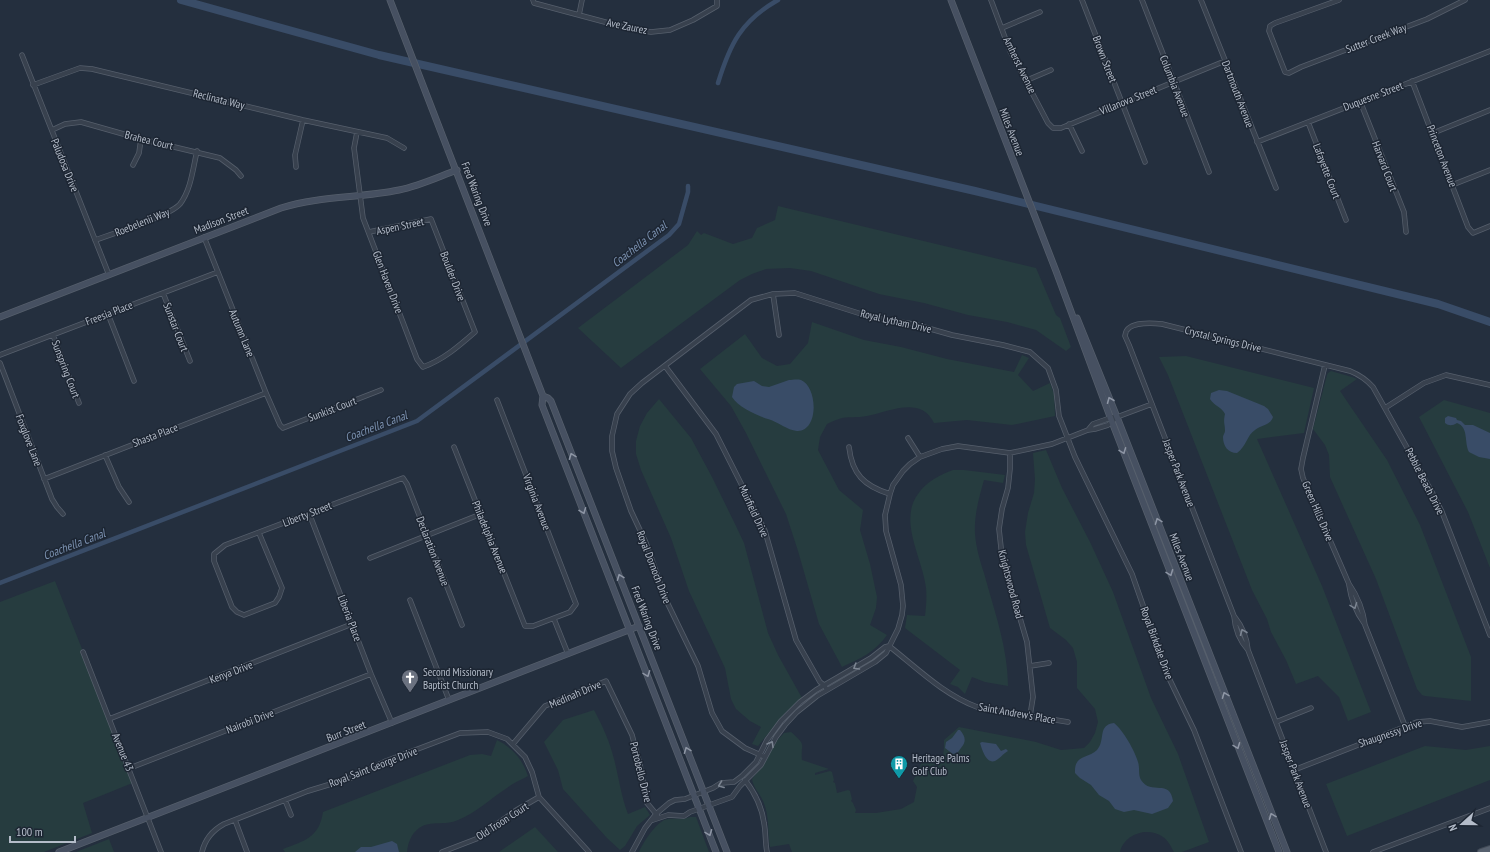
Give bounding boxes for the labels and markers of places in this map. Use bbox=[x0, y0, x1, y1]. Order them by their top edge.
place label: Second Missionary Baptist Church bbox=[423, 665, 494, 692]
church icon: Second Missionary Baptist Church bbox=[400, 668, 420, 693]
place label: Heritage Palms Golf Club bbox=[912, 751, 970, 778]
building icon: Heritage Palms Golf Club bbox=[889, 754, 909, 779]

